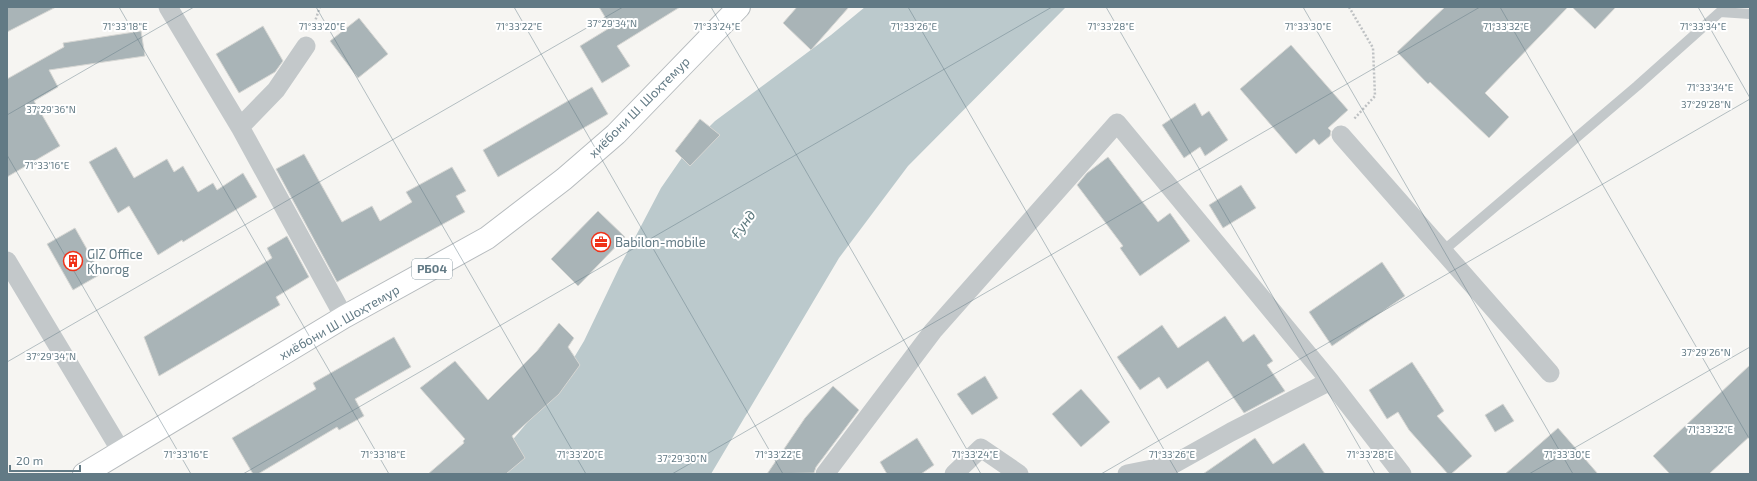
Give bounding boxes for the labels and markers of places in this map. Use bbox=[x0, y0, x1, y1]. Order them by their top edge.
office icon: Babilon-mobile bbox=[590, 231, 612, 253]
place label: Babilon-mobile bbox=[615, 234, 706, 250]
place label: GIZ Office Khorog bbox=[87, 246, 143, 277]
building icon: GIZ Office Khorog bbox=[62, 250, 84, 272]

